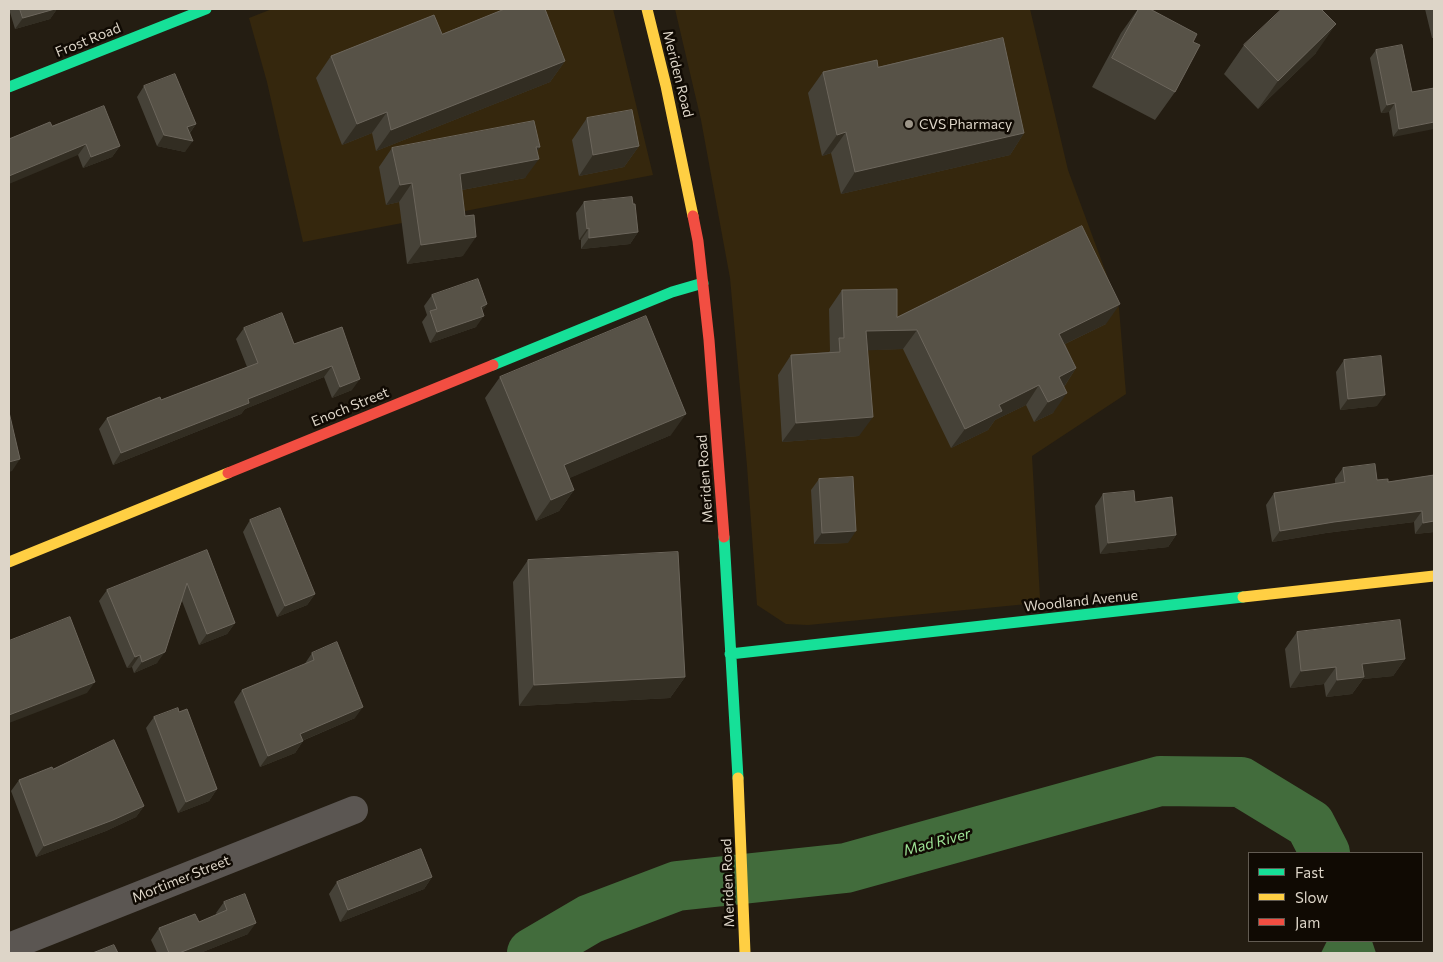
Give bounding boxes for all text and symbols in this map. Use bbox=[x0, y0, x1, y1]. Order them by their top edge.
street label: Frost Road bbox=[53, 19, 123, 61]
street label: Meriden Road bbox=[659, 29, 697, 119]
place label: CVS Pharmacy bbox=[919, 116, 1012, 132]
marker: CVS Pharmacy bbox=[903, 118, 915, 130]
street label: Enoch Street bbox=[309, 384, 391, 430]
street label: Meriden Road bbox=[694, 434, 716, 524]
street label: Woodland Avenue bbox=[1023, 587, 1139, 615]
water label: Mad River bbox=[901, 824, 973, 860]
street label: Meriden Road bbox=[718, 838, 738, 928]
street label: Mortimer Street bbox=[130, 852, 232, 906]
legend bbox=[1248, 852, 1423, 942]
text: Fast bbox=[1295, 863, 1324, 881]
text: Slow bbox=[1295, 888, 1328, 906]
text: Jam bbox=[1295, 913, 1320, 931]

